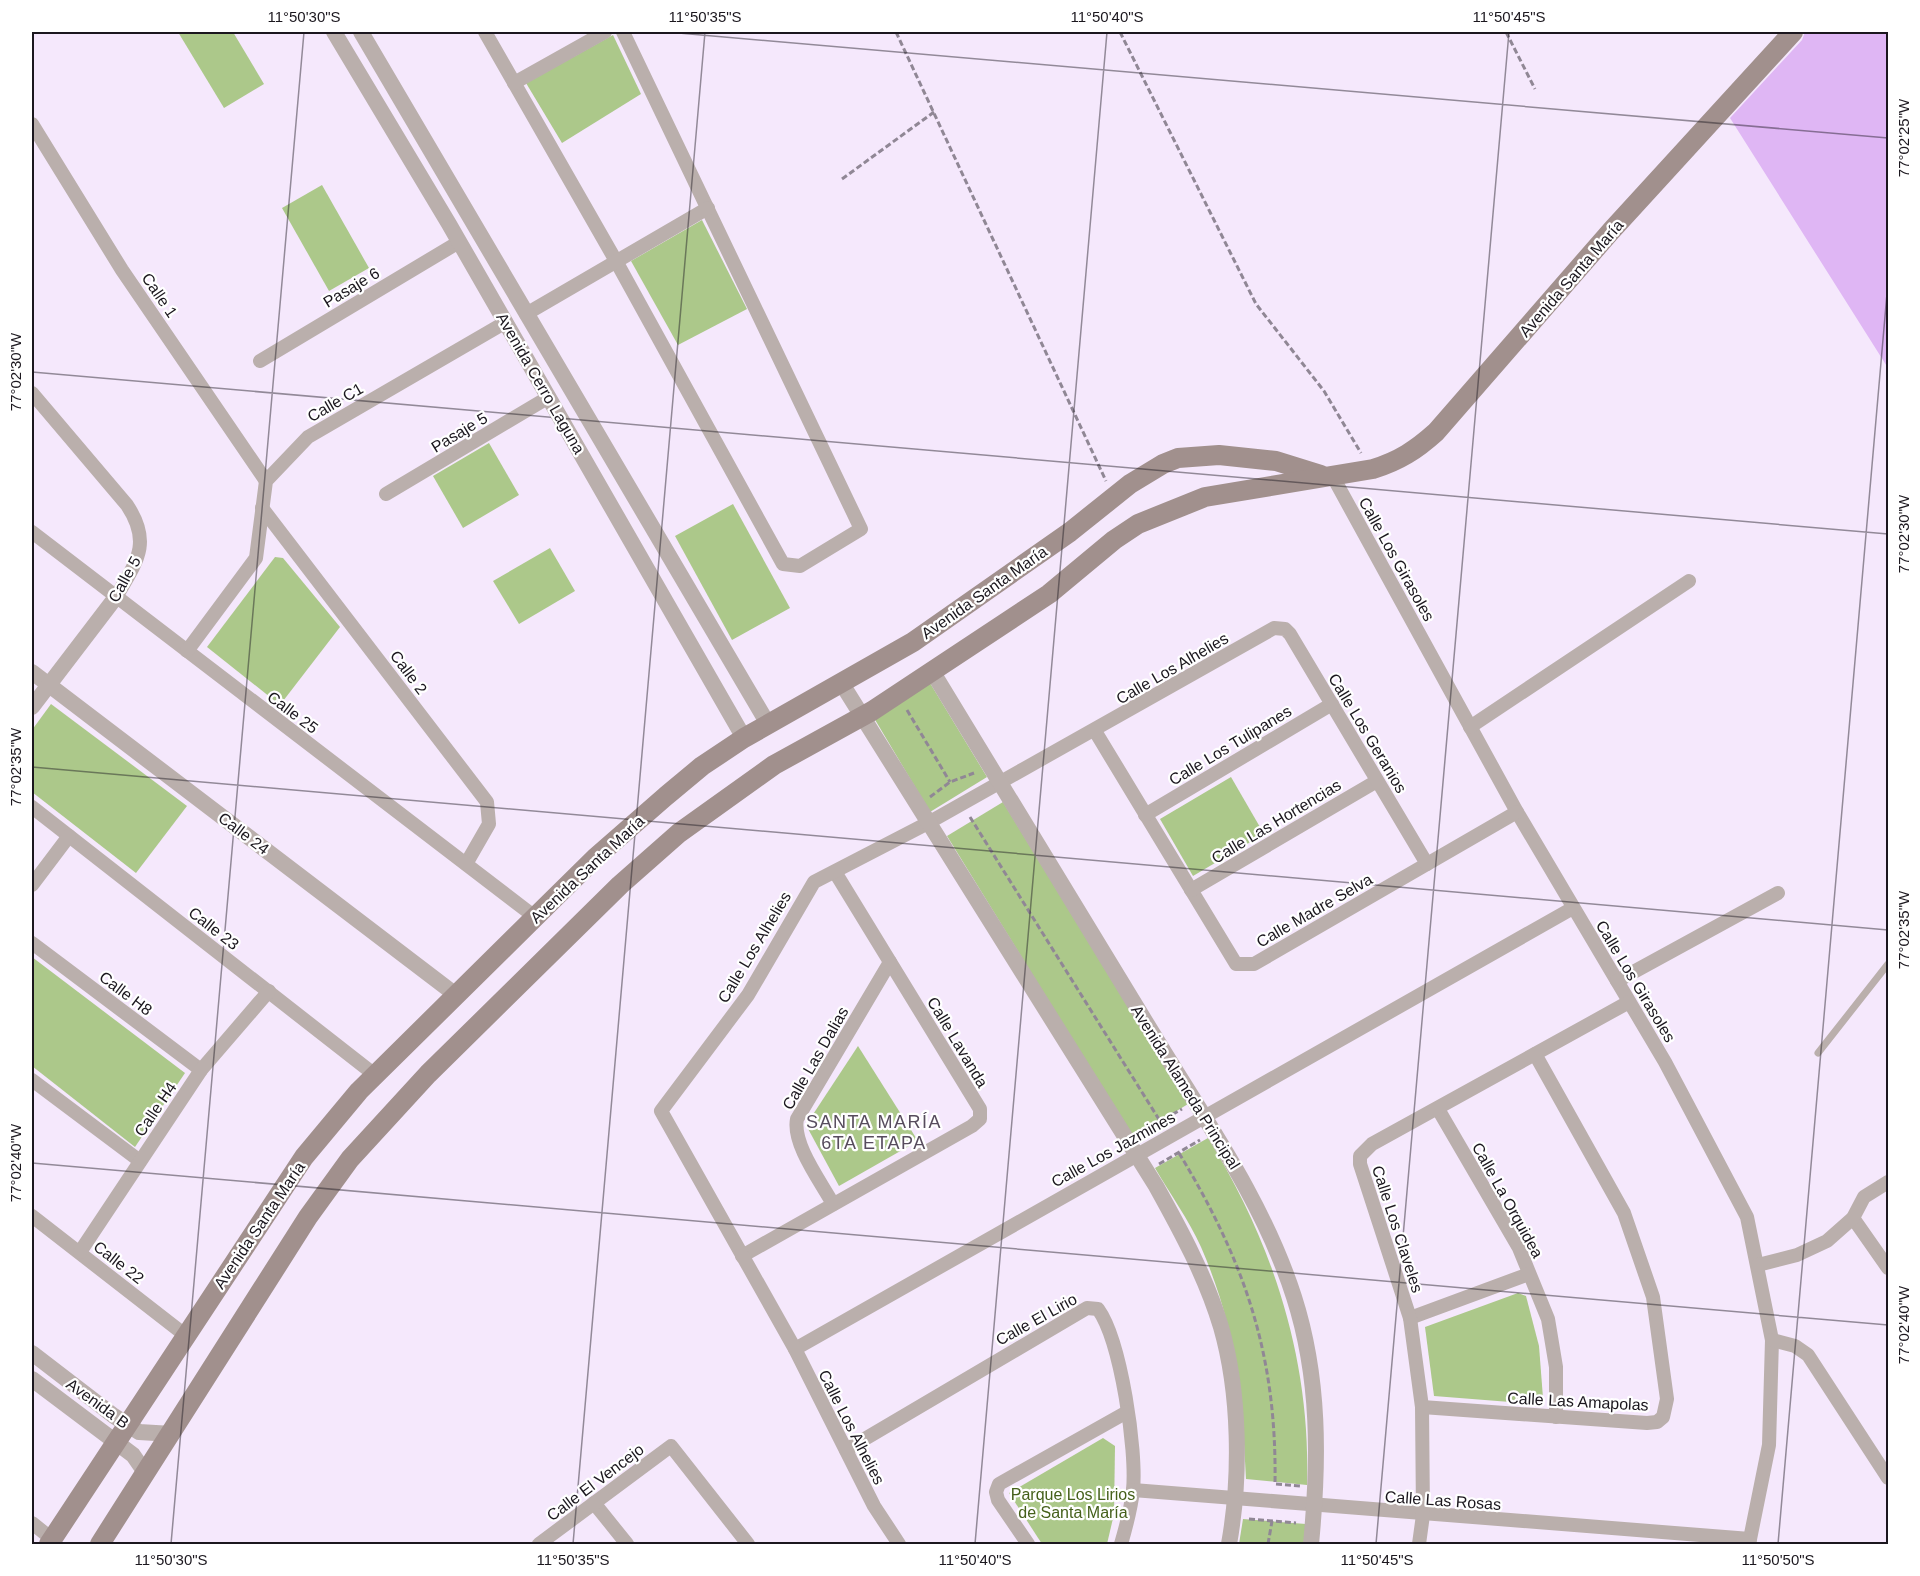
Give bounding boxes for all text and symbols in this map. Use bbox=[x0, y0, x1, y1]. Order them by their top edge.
text: 11°50'30"S bbox=[267, 8, 341, 25]
text: 11°50'35"S bbox=[668, 8, 742, 25]
text: 11°50'40"S bbox=[1070, 8, 1144, 25]
text: 11°50'45"S bbox=[1472, 8, 1546, 25]
text: 77°02'25"W bbox=[1895, 98, 1912, 177]
street label: Avenida Santa María bbox=[1516, 216, 1627, 340]
street label: Pasaje 6 bbox=[320, 264, 382, 311]
street label: Calle 1 bbox=[139, 270, 181, 321]
street label: Avenida Cerro Laguna bbox=[493, 310, 588, 457]
text: 77°02'30"W bbox=[7, 332, 24, 411]
street label: Calle C1 bbox=[304, 380, 366, 425]
street label: Pasaje 5 bbox=[428, 409, 490, 456]
street label: Calle Los Girasoles bbox=[1355, 494, 1438, 624]
text: 77°02'30"W bbox=[1895, 494, 1912, 573]
street label: Avenida Santa María bbox=[918, 543, 1050, 642]
street label: Calle 5 bbox=[105, 553, 144, 605]
street label: Calle Los Alhelies bbox=[1113, 629, 1231, 707]
street label: Calle 2 bbox=[387, 647, 430, 697]
street label: Calle Los Geranios bbox=[1325, 671, 1410, 796]
street label: Calle 25 bbox=[264, 688, 321, 737]
street label: Calle Los Tulipanes bbox=[1166, 702, 1294, 789]
text: 77°02'35"W bbox=[7, 727, 24, 806]
street label: Calle Las Hortencias bbox=[1209, 776, 1344, 867]
street label: Calle 24 bbox=[215, 809, 272, 858]
street label: Avenida Santa María bbox=[527, 812, 648, 926]
street label: Calle Madre Selva bbox=[1253, 870, 1375, 950]
street label: Calle Los Alhelies bbox=[715, 889, 794, 1006]
text: 77°02'35"W bbox=[1895, 890, 1912, 969]
street label: Calle 23 bbox=[185, 904, 242, 953]
street label: Calle Los Girasoles bbox=[1593, 917, 1679, 1045]
street label: Calle H8 bbox=[96, 968, 155, 1019]
street label: Calle Lavanda bbox=[924, 994, 991, 1091]
street label: Avenida Alameda Principal bbox=[1128, 1002, 1243, 1172]
street label: Calle Las Dalias bbox=[779, 1004, 852, 1113]
street label: Calle H4 bbox=[131, 1079, 180, 1139]
street label: Calle Los Jazmines bbox=[1048, 1108, 1178, 1191]
district label: SANTA MARÍA 6TA ETAPA bbox=[806, 1112, 942, 1153]
text: 77°02'40"W bbox=[7, 1123, 24, 1202]
street label: Calle La Orquidea bbox=[1469, 1140, 1546, 1261]
street label: Avenida Santa María bbox=[211, 1159, 308, 1292]
street label: Calle Los Claveles bbox=[1369, 1164, 1426, 1295]
street label: Calle 22 bbox=[90, 1238, 147, 1287]
text: 77°02'40"W bbox=[1895, 1285, 1912, 1364]
street label: Calle El Lirio bbox=[993, 1290, 1080, 1349]
street label: Calle Los Alhelies bbox=[815, 1367, 888, 1487]
street label: Avenida B bbox=[63, 1375, 132, 1432]
street label: Calle Las Amapolas bbox=[1507, 1389, 1649, 1414]
street label: Calle El Vencejo bbox=[544, 1440, 647, 1524]
park label: Parque Los Lirios de Santa María bbox=[1011, 1486, 1135, 1521]
street label: Calle Las Rosas bbox=[1384, 1488, 1502, 1513]
text: 11°50'30"S bbox=[134, 1551, 208, 1568]
text: 11°50'35"S bbox=[536, 1551, 610, 1568]
text: 11°50'40"S bbox=[938, 1551, 1012, 1568]
text: 11°50'45"S bbox=[1340, 1551, 1414, 1568]
text: 11°50'50"S bbox=[1741, 1551, 1815, 1568]

